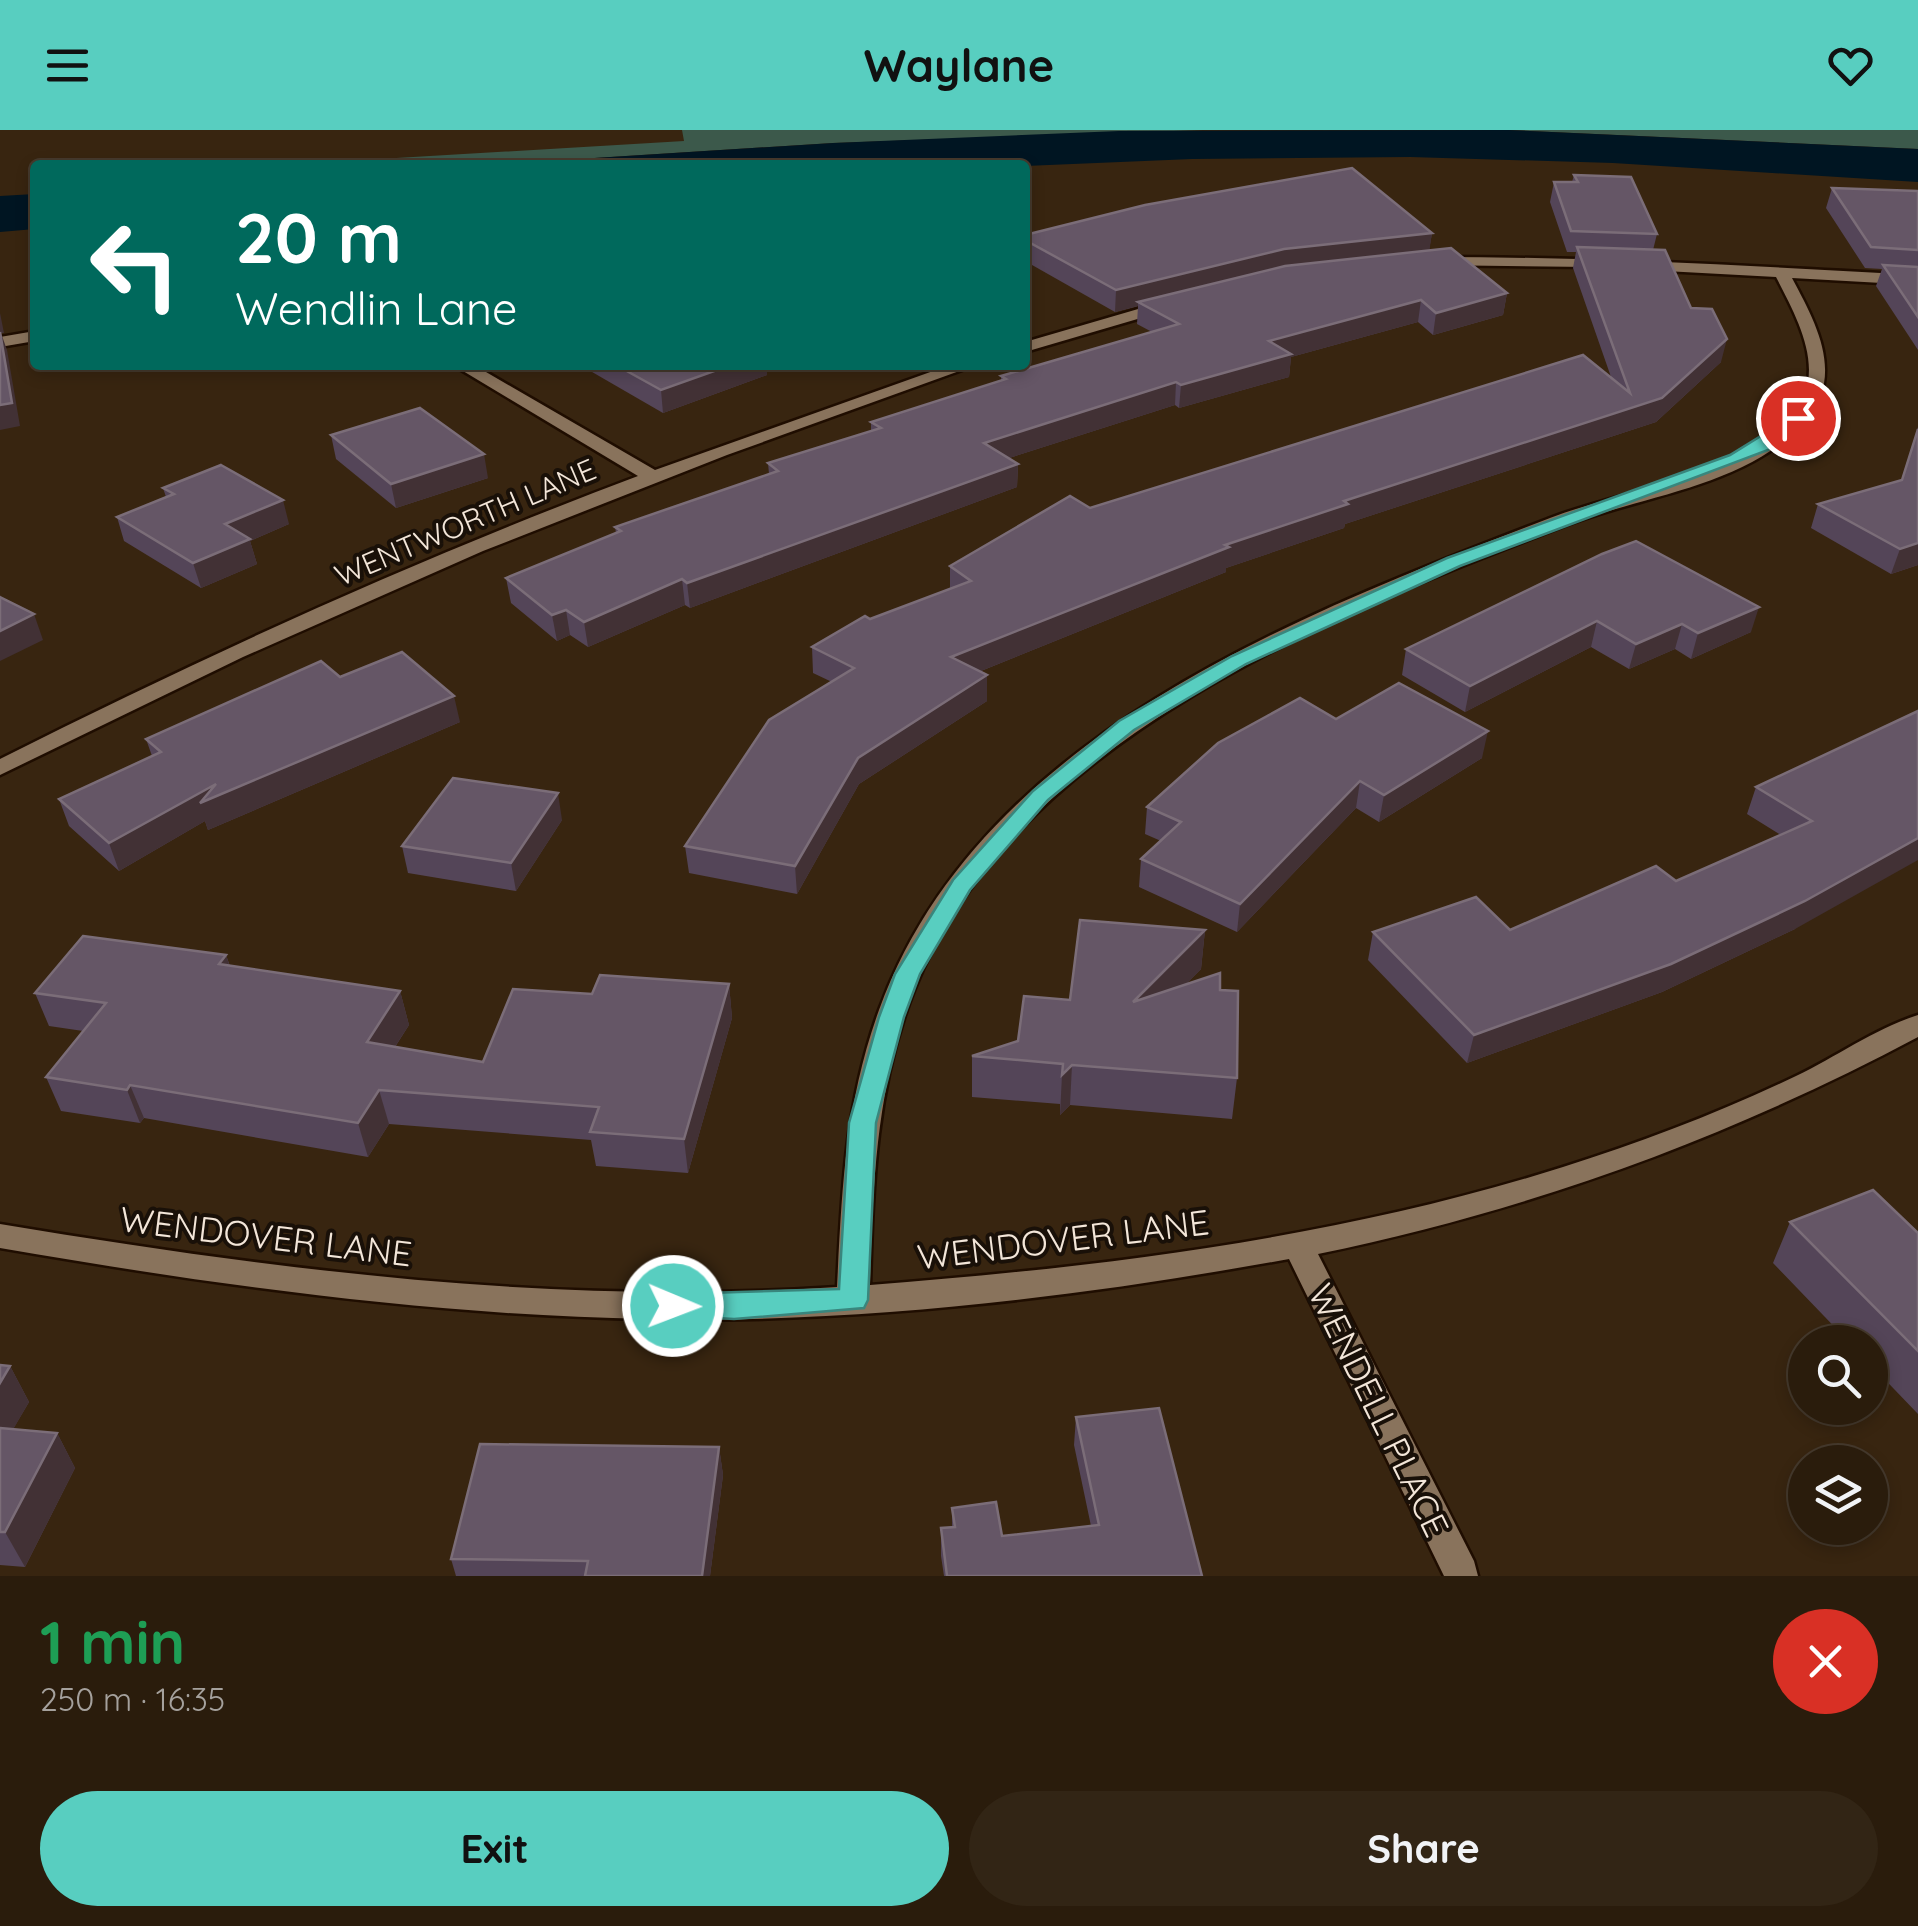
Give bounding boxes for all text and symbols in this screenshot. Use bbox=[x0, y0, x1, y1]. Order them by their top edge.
text: Waylane bbox=[864, 37, 1054, 93]
icon: menu bbox=[40, 38, 95, 93]
icon: heart bbox=[1823, 38, 1878, 93]
text: 20 m bbox=[235, 193, 402, 281]
icon: left bbox=[70, 200, 200, 330]
text: Wendlin Lane bbox=[235, 280, 517, 336]
pin bbox=[1756, 376, 1841, 461]
icon: arrive bbox=[1771, 391, 1826, 446]
street label: WENTWORTH LANE bbox=[329, 450, 601, 594]
street label: WENDOVER LANE bbox=[118, 1196, 414, 1276]
street label: WENDOVER LANE bbox=[915, 1199, 1211, 1279]
position arrow bbox=[621, 1254, 725, 1358]
street label: WENDELL PLACE bbox=[1299, 1276, 1459, 1544]
map controls bbox=[1788, 1325, 1888, 1545]
button: search bbox=[1788, 1325, 1888, 1425]
button: layers bbox=[1788, 1445, 1888, 1545]
text: 1 min bbox=[40, 1604, 185, 1679]
button: close bbox=[1773, 1609, 1878, 1714]
text: 250 m · 16:35 bbox=[40, 1679, 225, 1719]
button: Exit bbox=[40, 1791, 949, 1906]
button: Share bbox=[969, 1791, 1878, 1906]

